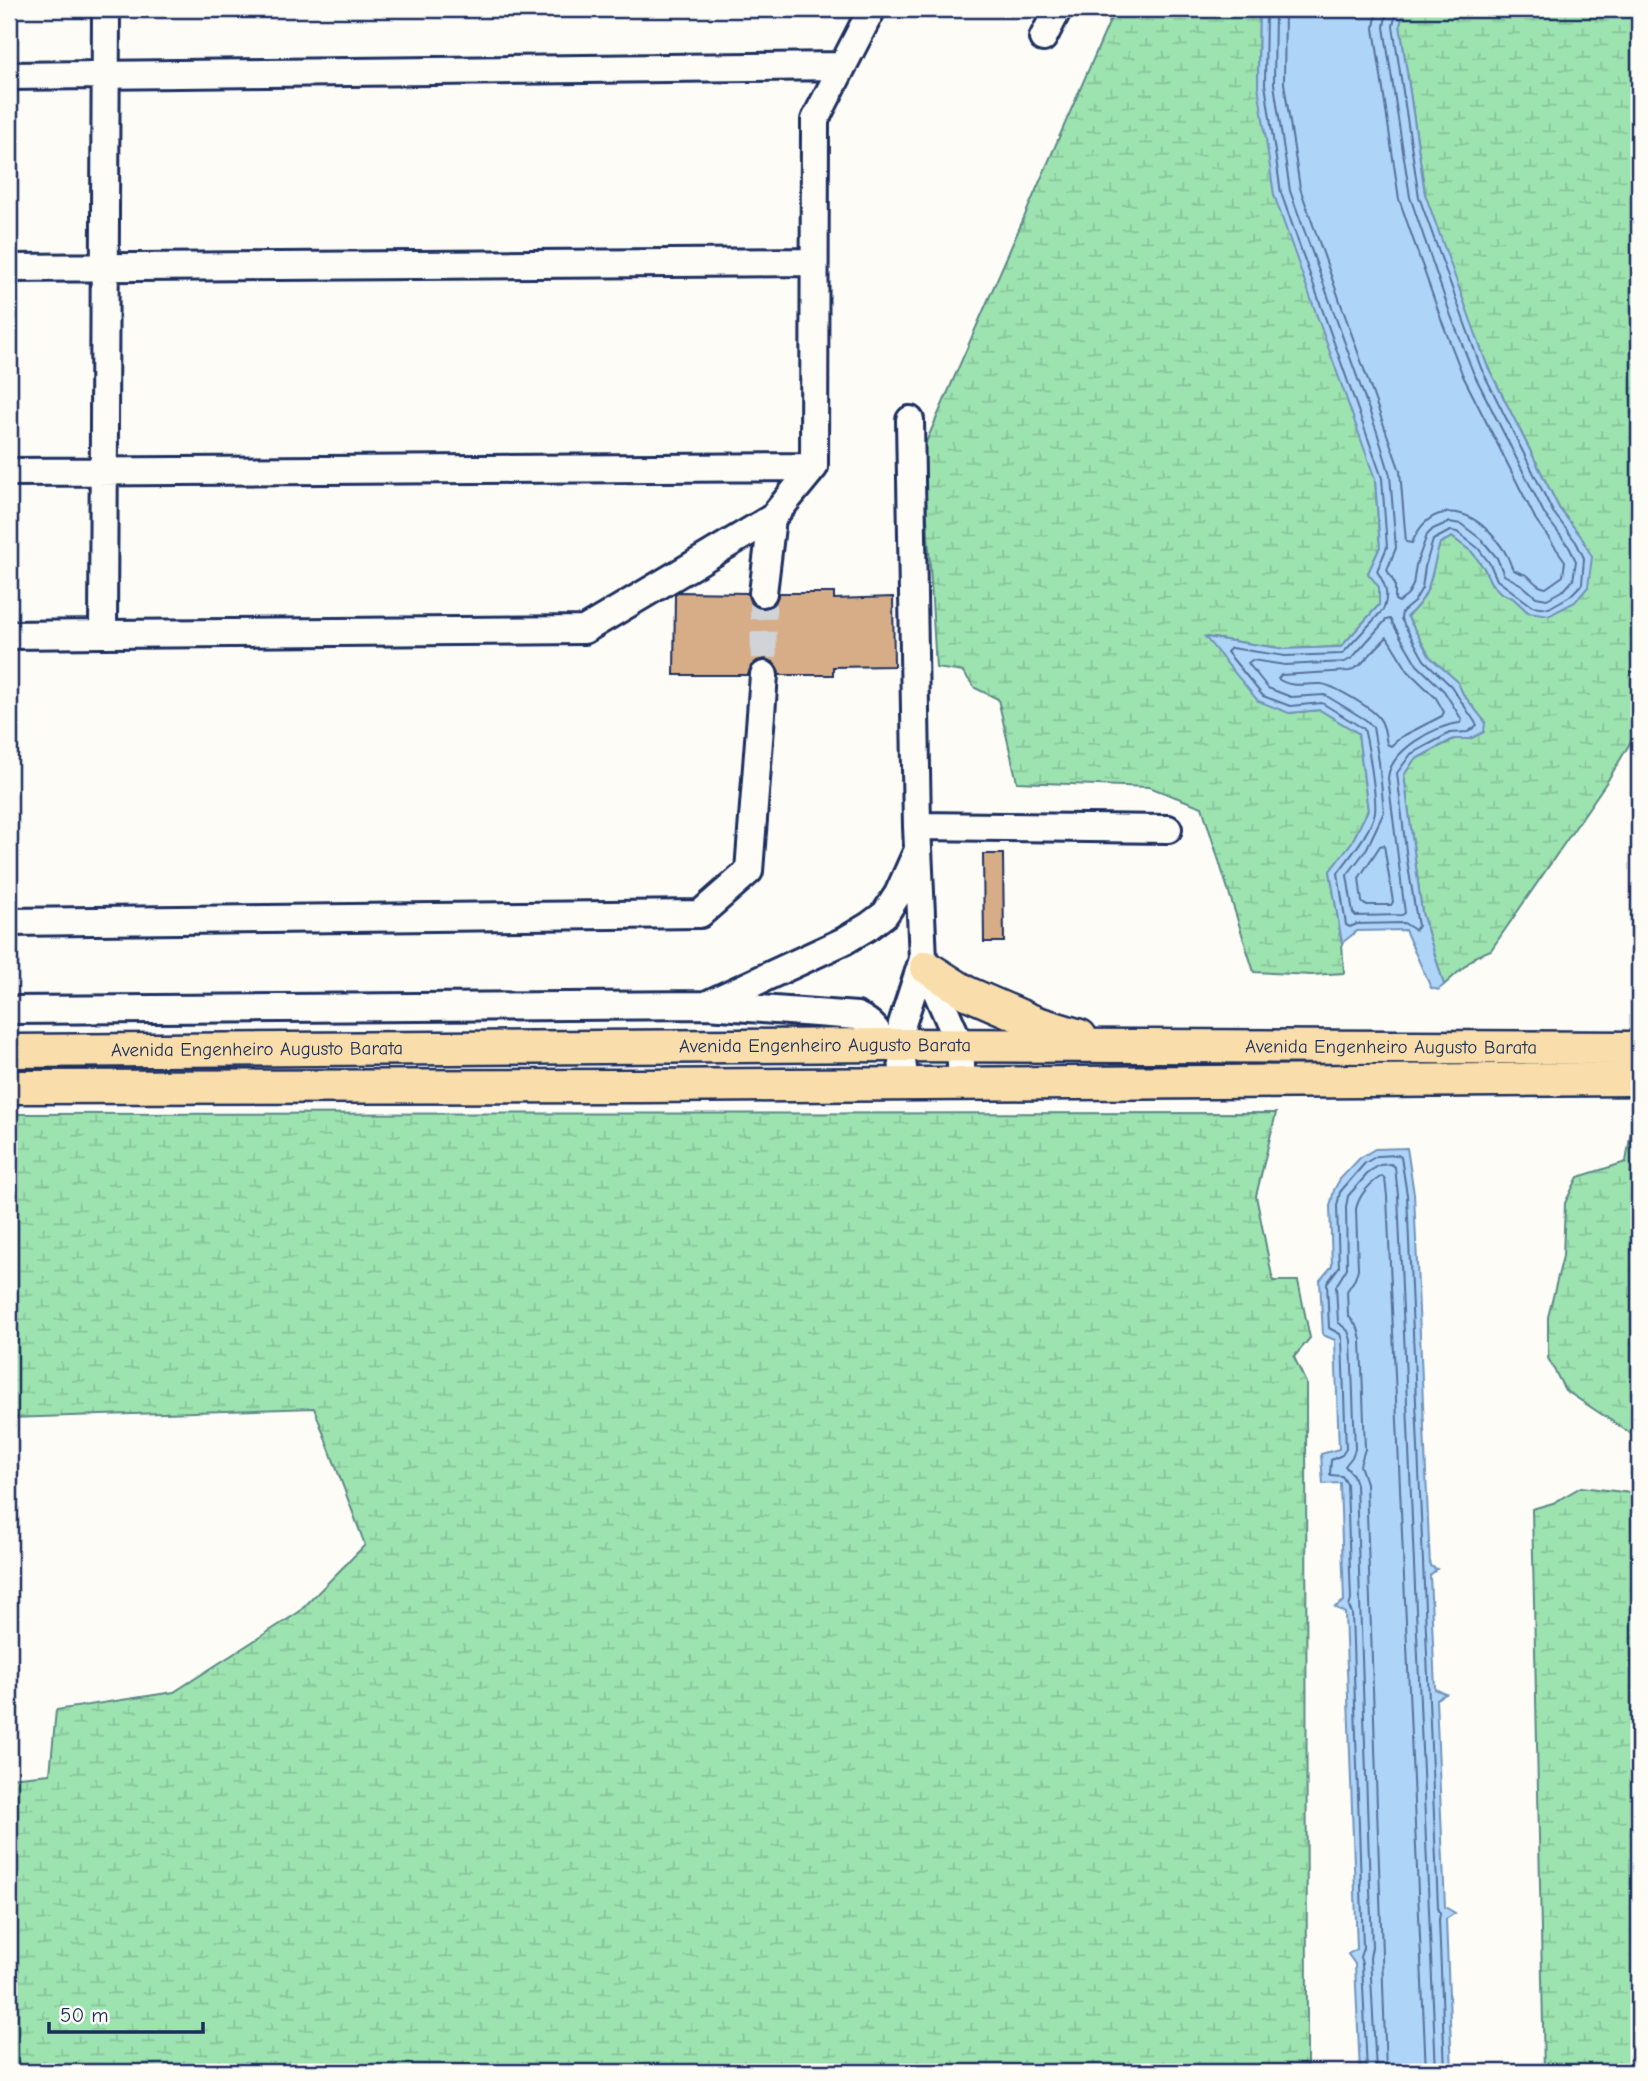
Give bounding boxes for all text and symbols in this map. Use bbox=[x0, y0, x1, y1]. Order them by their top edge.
street label: Avenida Engenheiro Augusto Barata bbox=[679, 1034, 971, 1057]
street label: Avenida Engenheiro Augusto Barata bbox=[1245, 1035, 1537, 1059]
street label: Avenida Engenheiro Augusto Barata bbox=[111, 1037, 403, 1061]
scale bar bbox=[49, 1990, 203, 2034]
text: 50 m bbox=[60, 2003, 109, 2027]

